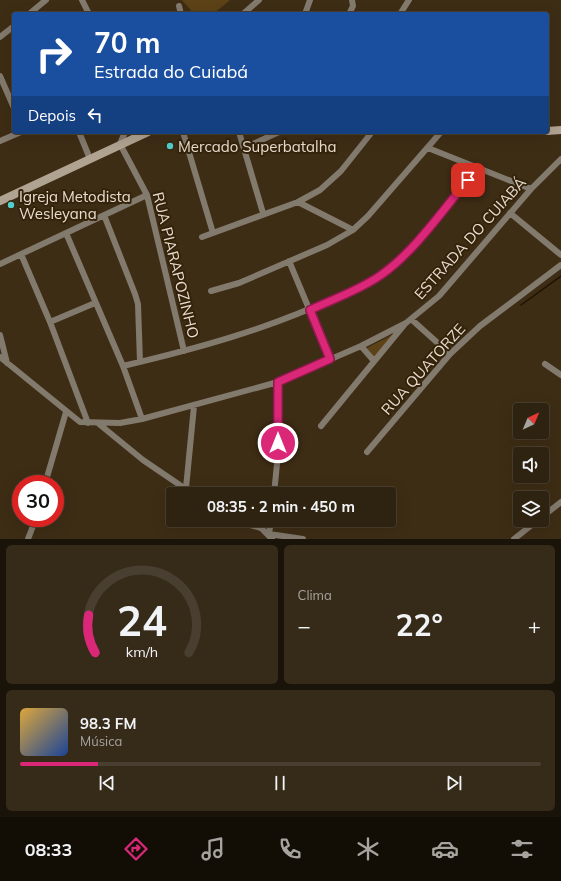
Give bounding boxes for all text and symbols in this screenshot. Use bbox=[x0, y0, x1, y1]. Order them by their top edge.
text: 70 m bbox=[94, 25, 160, 60]
icon: right bbox=[28, 28, 80, 80]
text: Estrada do Cuiabá bbox=[94, 60, 248, 83]
icon: left bbox=[84, 104, 106, 126]
text: Depois bbox=[28, 106, 76, 125]
place label: Mercado Superbatalha bbox=[178, 137, 336, 156]
marker: Mercado Superbatalha bbox=[165, 141, 175, 151]
pin bbox=[451, 163, 485, 197]
icon: arrive bbox=[457, 169, 479, 191]
street label: ESTRADA DO CUIABÁ bbox=[410, 173, 530, 303]
place label: Igreja Metodista Wesleyana bbox=[19, 187, 131, 223]
street label: RUA PIARAPOZINHO bbox=[149, 190, 203, 340]
marker: Igreja Metodista Wesleyana bbox=[6, 200, 16, 210]
street label: RUA QUATORZE bbox=[377, 319, 469, 419]
north arrow bbox=[513, 403, 549, 439]
map controls bbox=[513, 403, 549, 527]
position arrow bbox=[257, 422, 299, 464]
button: sound bbox=[513, 447, 549, 483]
speed limit sign: 30 bbox=[12, 475, 64, 527]
button: layers bbox=[513, 491, 549, 527]
text: 08:35 · 2 min · 450 m bbox=[207, 497, 355, 516]
text: Clima bbox=[298, 587, 332, 603]
text: 24 bbox=[117, 593, 167, 645]
text: 22° bbox=[396, 606, 443, 644]
text: − bbox=[298, 612, 311, 640]
text: + bbox=[528, 612, 541, 640]
text: km/h bbox=[126, 642, 158, 660]
text: 98.3 FM bbox=[80, 714, 136, 733]
text: Música bbox=[80, 733, 122, 749]
icon: previous bbox=[96, 772, 118, 794]
icon: pause bbox=[269, 772, 291, 794]
icon: next bbox=[443, 772, 465, 794]
icon: directions bbox=[122, 835, 150, 863]
icon: music bbox=[199, 835, 227, 863]
icon: phone bbox=[276, 835, 304, 863]
icon: climate bbox=[354, 835, 382, 863]
icon: car bbox=[431, 835, 459, 863]
icon: filters bbox=[508, 835, 536, 863]
text: 08:33 bbox=[25, 838, 72, 861]

